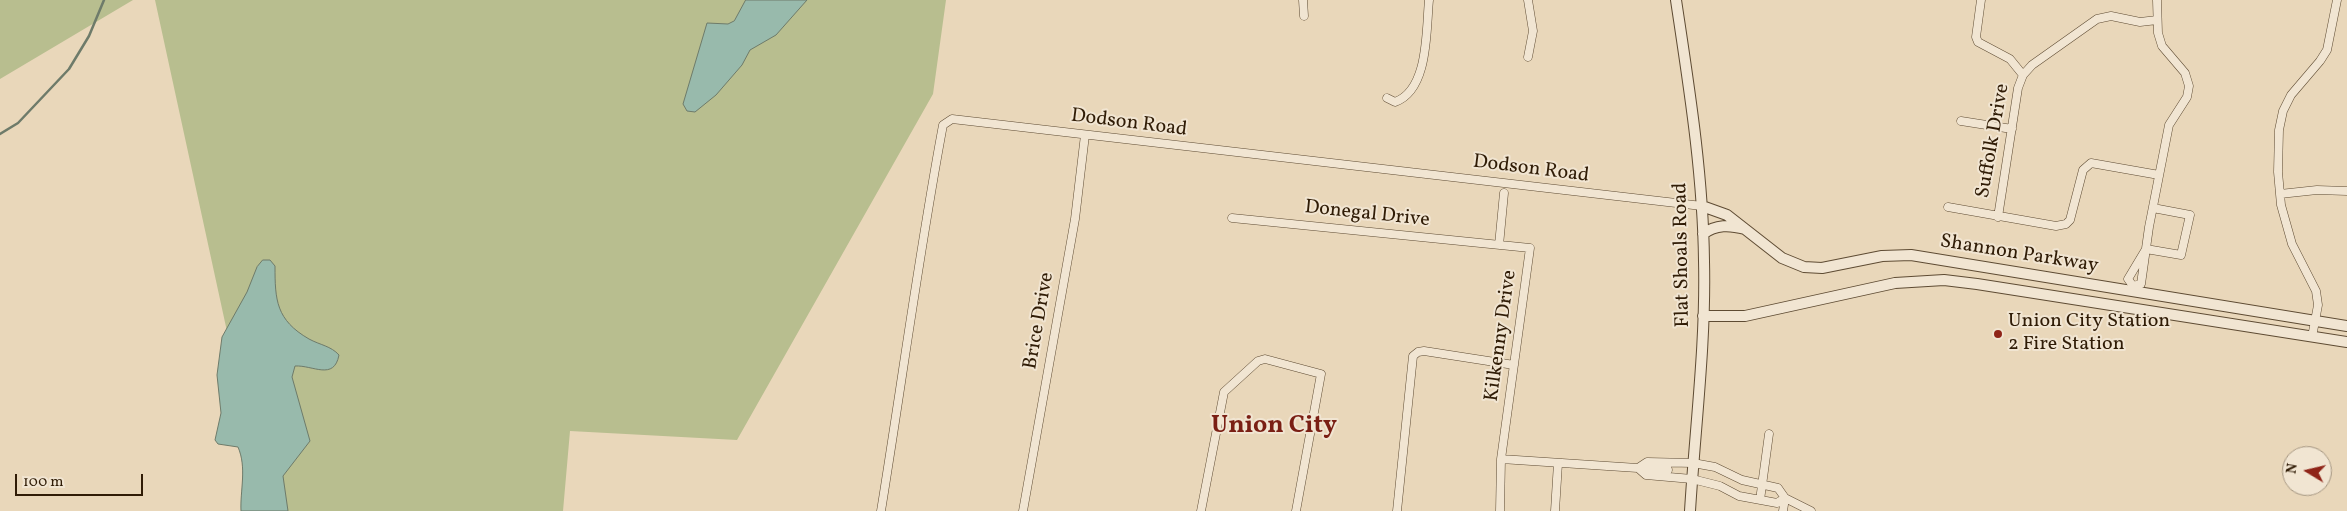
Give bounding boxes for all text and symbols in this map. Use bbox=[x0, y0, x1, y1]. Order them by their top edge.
street label: Suffolk Drive bbox=[1972, 82, 2016, 200]
street label: Dodson Road bbox=[1070, 105, 1188, 143]
street label: Dodson Road bbox=[1472, 151, 1590, 189]
street label: Flat Shoals Road bbox=[1670, 182, 1696, 328]
street label: Donegal Drive bbox=[1303, 196, 1431, 234]
street label: Shannon Parkway bbox=[1938, 231, 2100, 279]
street label: Kilkenny Drive bbox=[1481, 269, 1523, 403]
street label: Brice Drive bbox=[1020, 271, 1060, 371]
place label: Union City Station 2 Fire Station bbox=[2008, 310, 2170, 357]
marker: Union City Station 2 Fire Station bbox=[1992, 328, 2004, 340]
district label: Union City bbox=[1211, 412, 1337, 442]
north arrow bbox=[2282, 446, 2332, 496]
text: N bbox=[2282, 462, 2303, 475]
scale bar bbox=[18, 464, 145, 496]
text: 100 m bbox=[23, 472, 63, 493]

